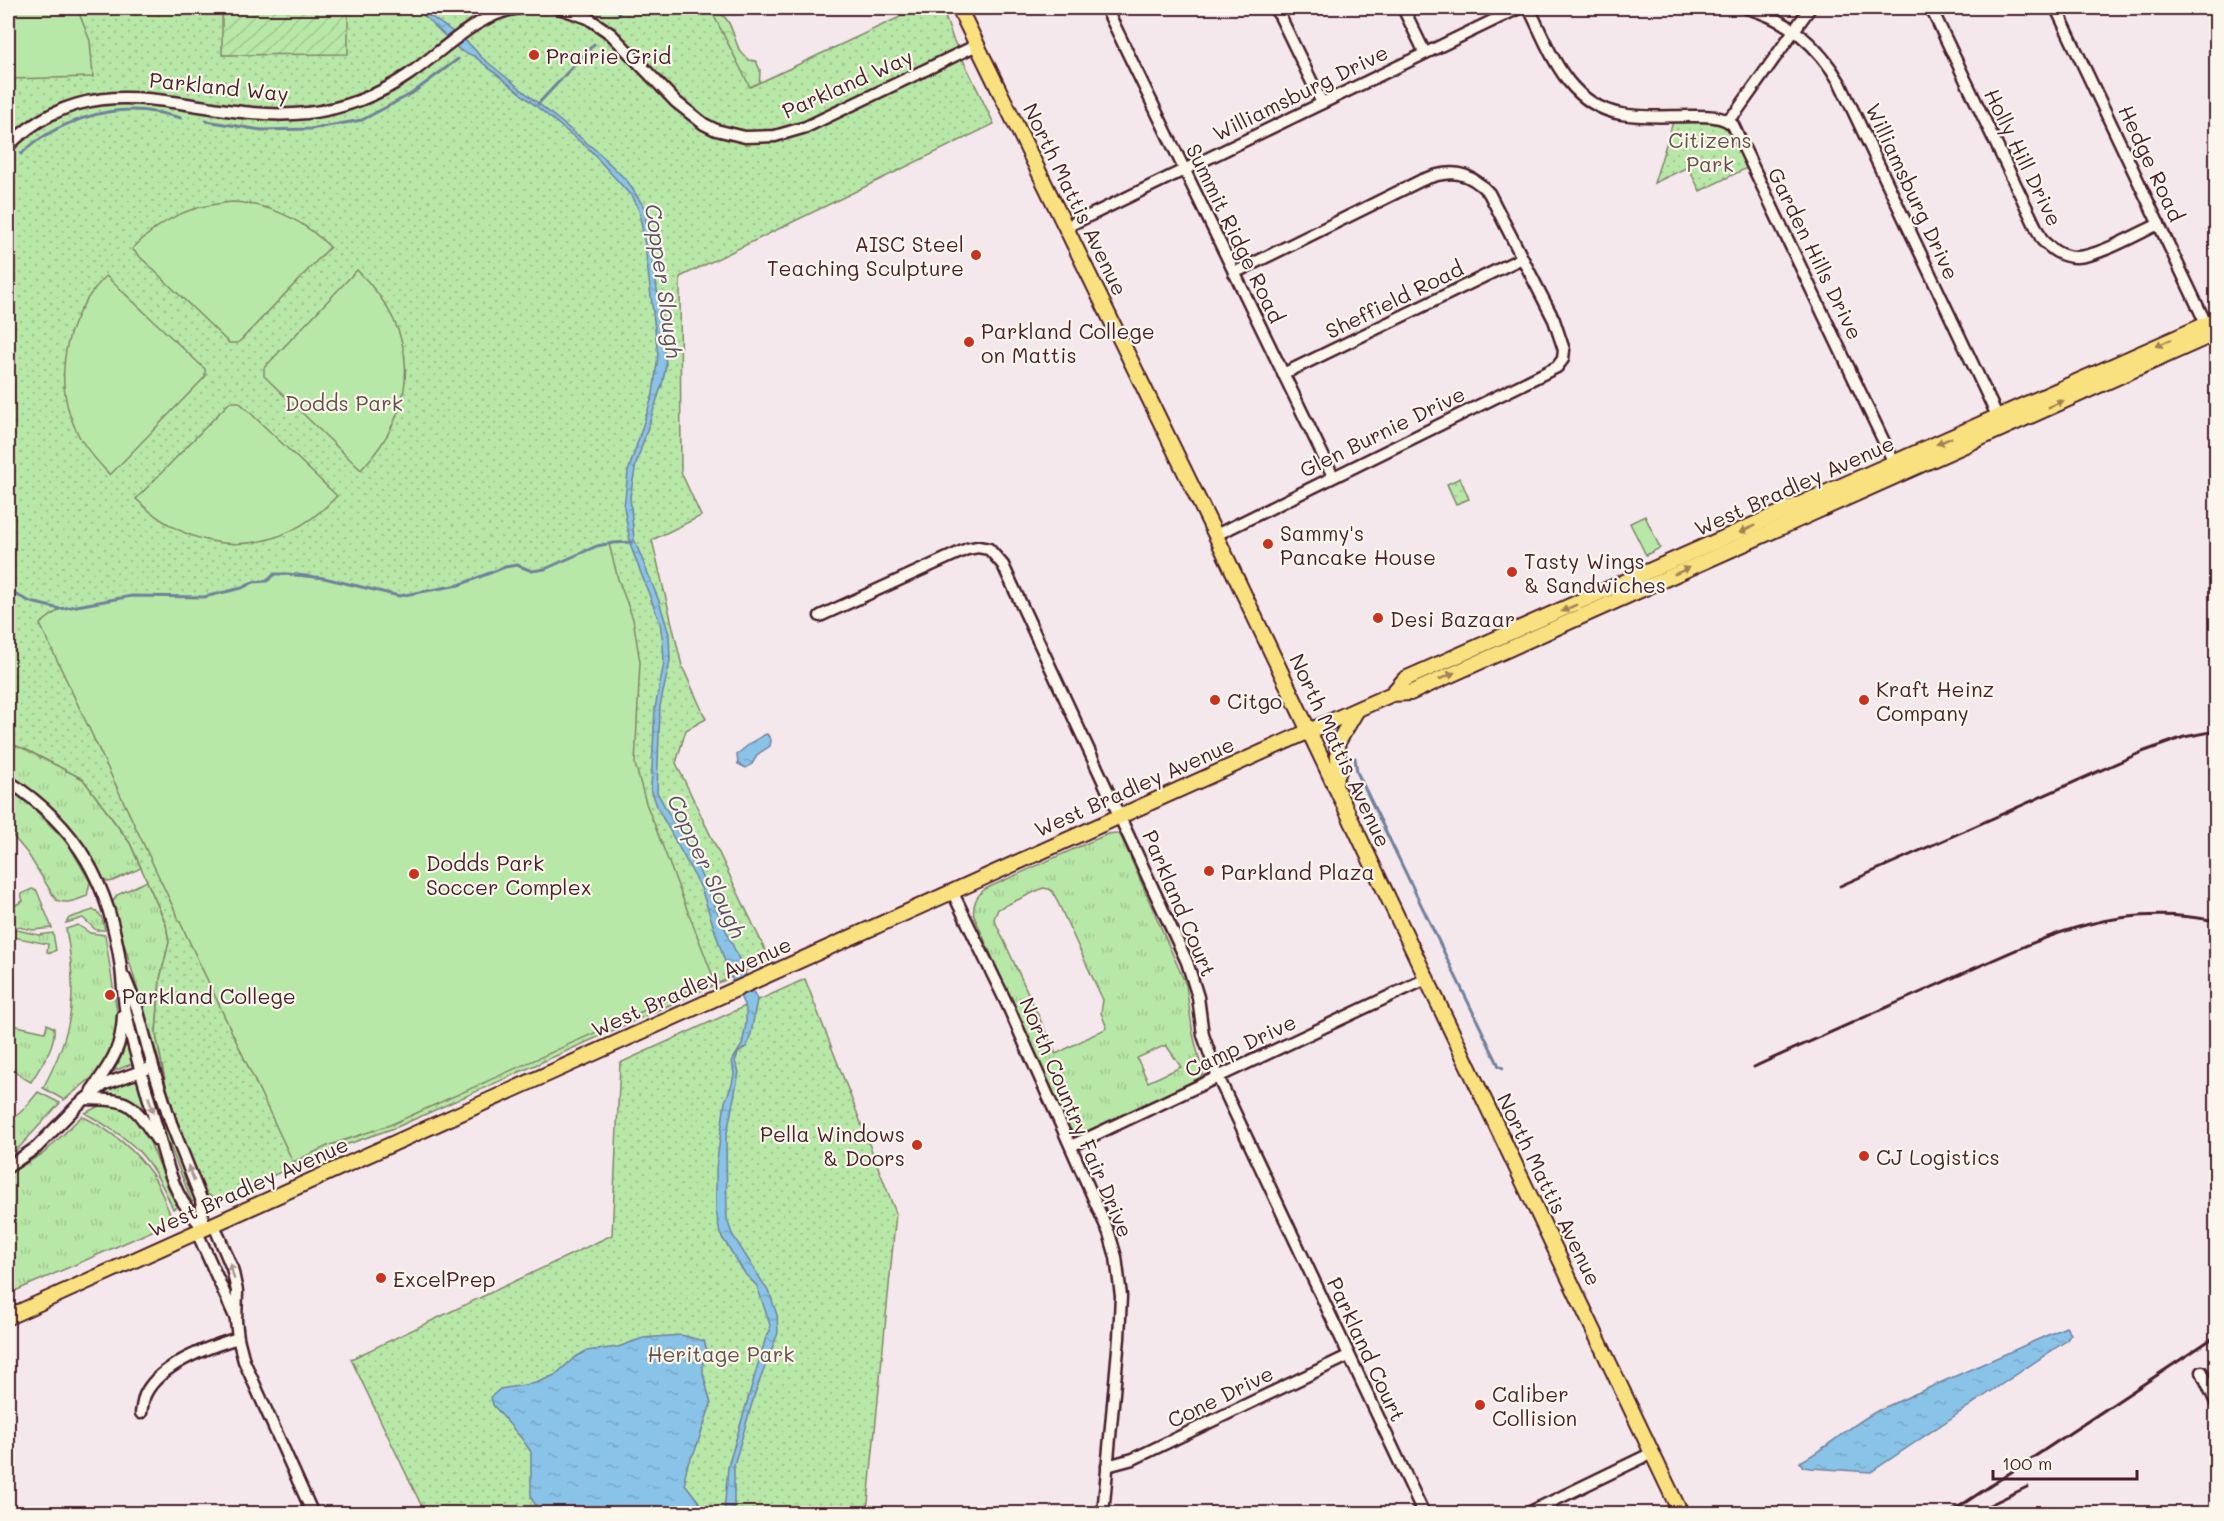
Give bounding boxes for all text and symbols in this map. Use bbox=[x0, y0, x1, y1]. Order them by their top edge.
street label: Williamsburg Drive bbox=[1208, 38, 1392, 146]
place label: Prairie Grid bbox=[546, 42, 671, 69]
street label: Parkland Way bbox=[778, 42, 916, 124]
marker: Prairie Grid bbox=[527, 48, 541, 62]
street label: Parkland Way bbox=[148, 65, 290, 107]
street label: Holly Hill Drive bbox=[1979, 84, 2069, 230]
street label: North Mattis Avenue bbox=[1018, 98, 1134, 300]
street label: Williamsburg Drive bbox=[1860, 98, 1966, 284]
street label: Hedge Road bbox=[2113, 100, 2191, 226]
park label: Citizens Park bbox=[1668, 126, 1752, 177]
street label: Summit Ridge Road bbox=[1181, 139, 1291, 327]
street label: Garden Hills Drive bbox=[1763, 162, 1869, 344]
water label: Copper Slough bbox=[639, 202, 689, 360]
place label: AISC Steel Teaching Sculpture bbox=[767, 230, 964, 281]
marker: AISC Steel Teaching Sculpture bbox=[969, 248, 983, 262]
street label: Sheffield Road bbox=[1321, 254, 1467, 344]
place label: Parkland College on Mattis bbox=[981, 317, 1155, 368]
marker: Parkland College on Mattis bbox=[962, 335, 976, 349]
one-way arrow bbox=[2154, 339, 2172, 349]
street label: Glen Burnie Drive bbox=[1295, 379, 1469, 483]
park label: Dodds Park bbox=[285, 389, 403, 416]
one-way arrow bbox=[2047, 400, 2064, 409]
street label: West Bradley Avenue bbox=[1690, 429, 1898, 541]
one-way arrow bbox=[1935, 436, 1953, 446]
place label: Sammy's Pancake House bbox=[1280, 519, 1436, 570]
one-way arrow bbox=[1738, 524, 1756, 534]
marker: Sammy's Pancake House bbox=[1261, 537, 1275, 551]
place label: Tasty Wings & Sandwiches bbox=[1524, 547, 1666, 598]
marker: Tasty Wings & Sandwiches bbox=[1505, 565, 1519, 579]
one-way arrow bbox=[1674, 566, 1691, 575]
one-way arrow bbox=[1560, 604, 1578, 613]
place label: Desi Bazaar bbox=[1390, 605, 1515, 632]
marker: Desi Bazaar bbox=[1371, 611, 1385, 625]
street label: North Mattis Avenue bbox=[1284, 649, 1398, 851]
one-way arrow bbox=[1438, 671, 1456, 681]
place label: Kraft Heinz Company bbox=[1876, 675, 1994, 726]
place label: Citgo bbox=[1227, 687, 1282, 714]
marker: Citgo bbox=[1208, 693, 1222, 707]
marker: Kraft Heinz Company bbox=[1857, 693, 1871, 707]
street label: West Bradley Avenue bbox=[1030, 730, 1238, 842]
water label: Copper Slough bbox=[661, 789, 753, 943]
street label: Parkland Court bbox=[1137, 826, 1223, 980]
place label: Dodds Park Soccer Complex bbox=[426, 849, 591, 900]
place label: Parkland Plaza bbox=[1221, 858, 1375, 885]
marker: Parkland Plaza bbox=[1202, 864, 1216, 878]
marker: Dodds Park Soccer Complex bbox=[407, 867, 421, 881]
street label: West Bradley Avenue bbox=[587, 930, 795, 1042]
place label: Parkland College bbox=[122, 982, 296, 1009]
marker: Parkland College bbox=[103, 988, 117, 1002]
street label: North Country Fair Drive bbox=[1014, 993, 1140, 1241]
street label: Camp Drive bbox=[1180, 1007, 1300, 1083]
street label: North Mattis Avenue bbox=[1492, 1088, 1608, 1290]
one-way arrow bbox=[147, 1097, 156, 1115]
place label: Pella Windows & Doors bbox=[760, 1120, 905, 1171]
street label: West Bradley Avenue bbox=[144, 1130, 352, 1242]
marker: Pella Windows & Doors bbox=[910, 1138, 924, 1152]
place label: CJ Logistics bbox=[1876, 1143, 2000, 1170]
marker: CJ Logistics bbox=[1857, 1149, 1871, 1163]
one-way arrow bbox=[186, 1163, 196, 1181]
one-way arrow bbox=[227, 1262, 236, 1280]
place label: ExcelPrep bbox=[393, 1265, 496, 1292]
marker: ExcelPrep bbox=[374, 1271, 388, 1285]
street label: Parkland Court bbox=[1322, 1272, 1412, 1426]
park label: Heritage Park bbox=[648, 1340, 794, 1367]
street label: Cone Drive bbox=[1163, 1359, 1277, 1433]
place label: Caliber Collision bbox=[1492, 1380, 1577, 1431]
marker: Caliber Collision bbox=[1473, 1398, 1487, 1412]
scale bar bbox=[1993, 1443, 2137, 1481]
text: 100 m bbox=[2002, 1451, 2052, 1475]

